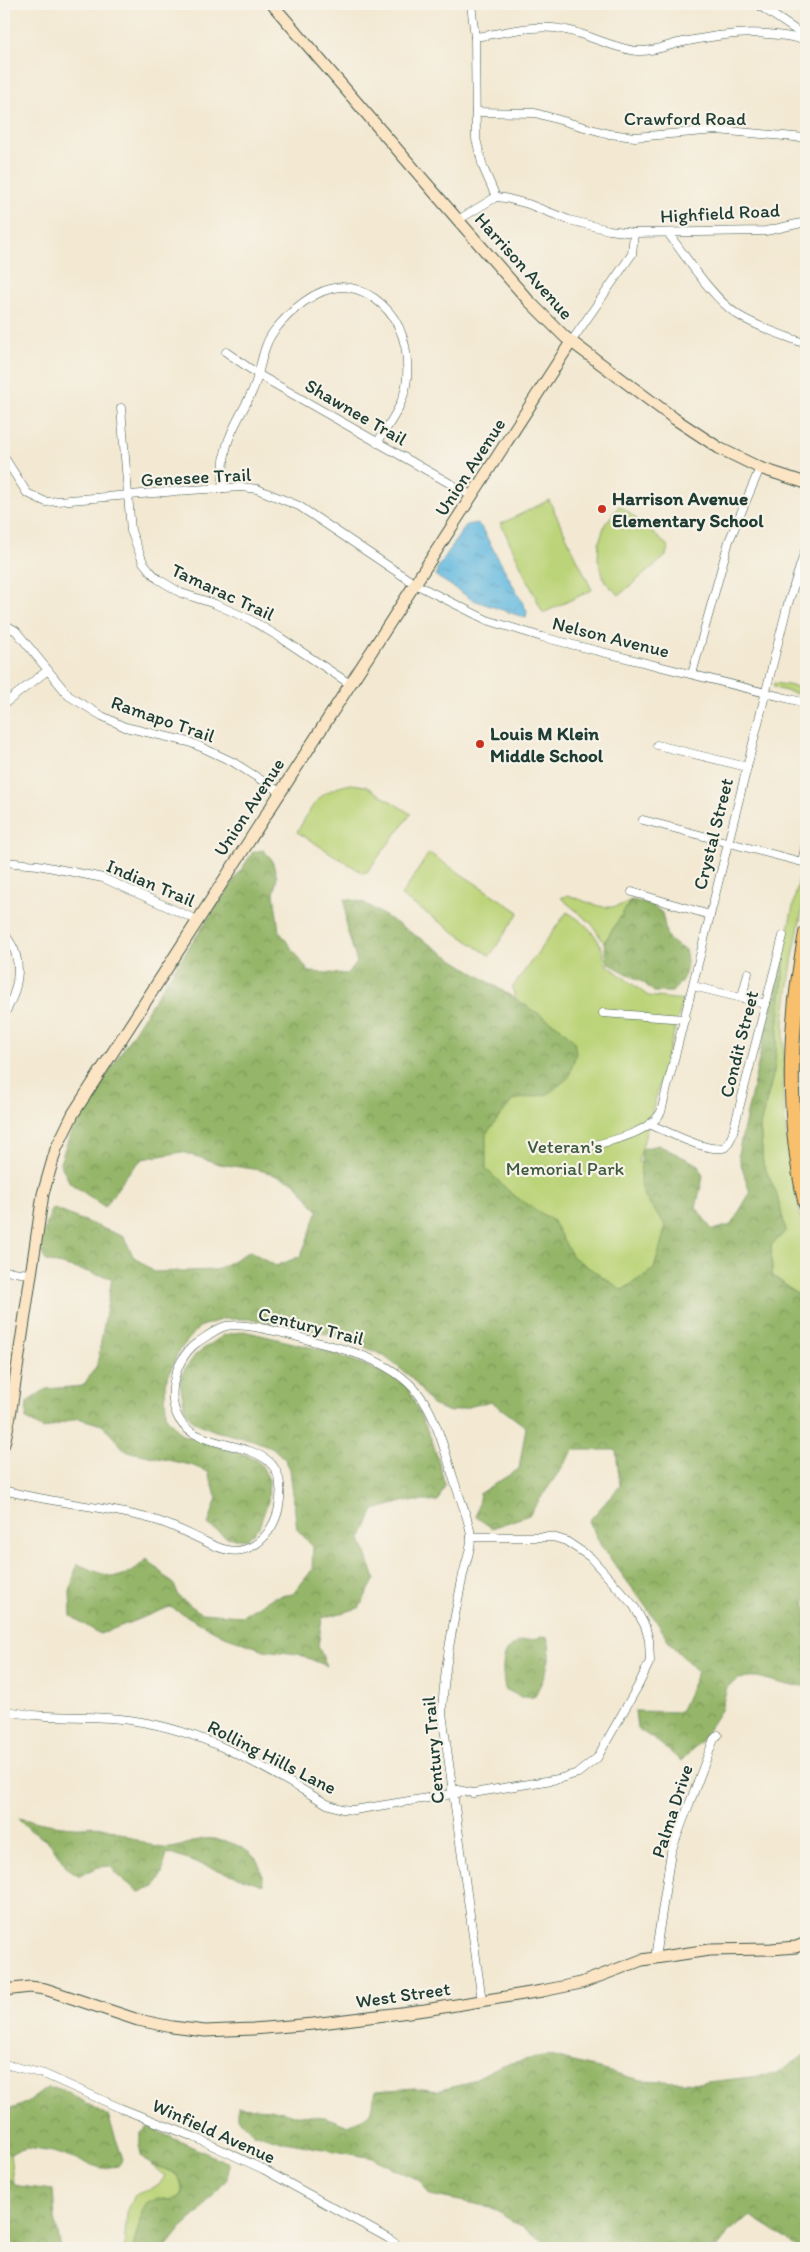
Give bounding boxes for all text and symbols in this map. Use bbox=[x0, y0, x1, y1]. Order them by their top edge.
street label: Crawford Road bbox=[624, 107, 747, 130]
street label: Highfield Road bbox=[660, 198, 780, 228]
street label: Harrison Avenue bbox=[470, 208, 578, 324]
street label: Shawnee Trail bbox=[301, 374, 412, 451]
street label: Union Avenue bbox=[430, 414, 510, 520]
street label: Genesee Trail bbox=[140, 463, 252, 491]
place label: Harrison Avenue Elementary School bbox=[612, 487, 764, 532]
marker: Harrison Avenue Elementary School bbox=[596, 503, 608, 515]
street label: Tamarac Trail bbox=[168, 558, 279, 626]
street label: Nelson Avenue bbox=[550, 611, 672, 663]
street label: Ramapo Trail bbox=[108, 690, 219, 748]
place label: Louis M Klein Middle School bbox=[490, 722, 604, 767]
marker: Louis M Klein Middle School bbox=[474, 738, 486, 750]
street label: Union Avenue bbox=[209, 754, 289, 860]
street label: Crystal Street bbox=[688, 776, 738, 892]
street label: Indian Trail bbox=[103, 854, 199, 912]
street label: Condit Street bbox=[715, 988, 763, 1100]
park label: Veteran's Memorial Park bbox=[506, 1135, 625, 1180]
street label: Century Trail bbox=[256, 1302, 367, 1350]
street label: Century Trail bbox=[417, 1695, 449, 1805]
street label: Rolling Hills Lane bbox=[204, 1715, 340, 1799]
street label: Palma Drive bbox=[646, 1761, 698, 1861]
street label: West Street bbox=[354, 1977, 452, 2013]
street label: Winfield Avenue bbox=[149, 2094, 279, 2168]

